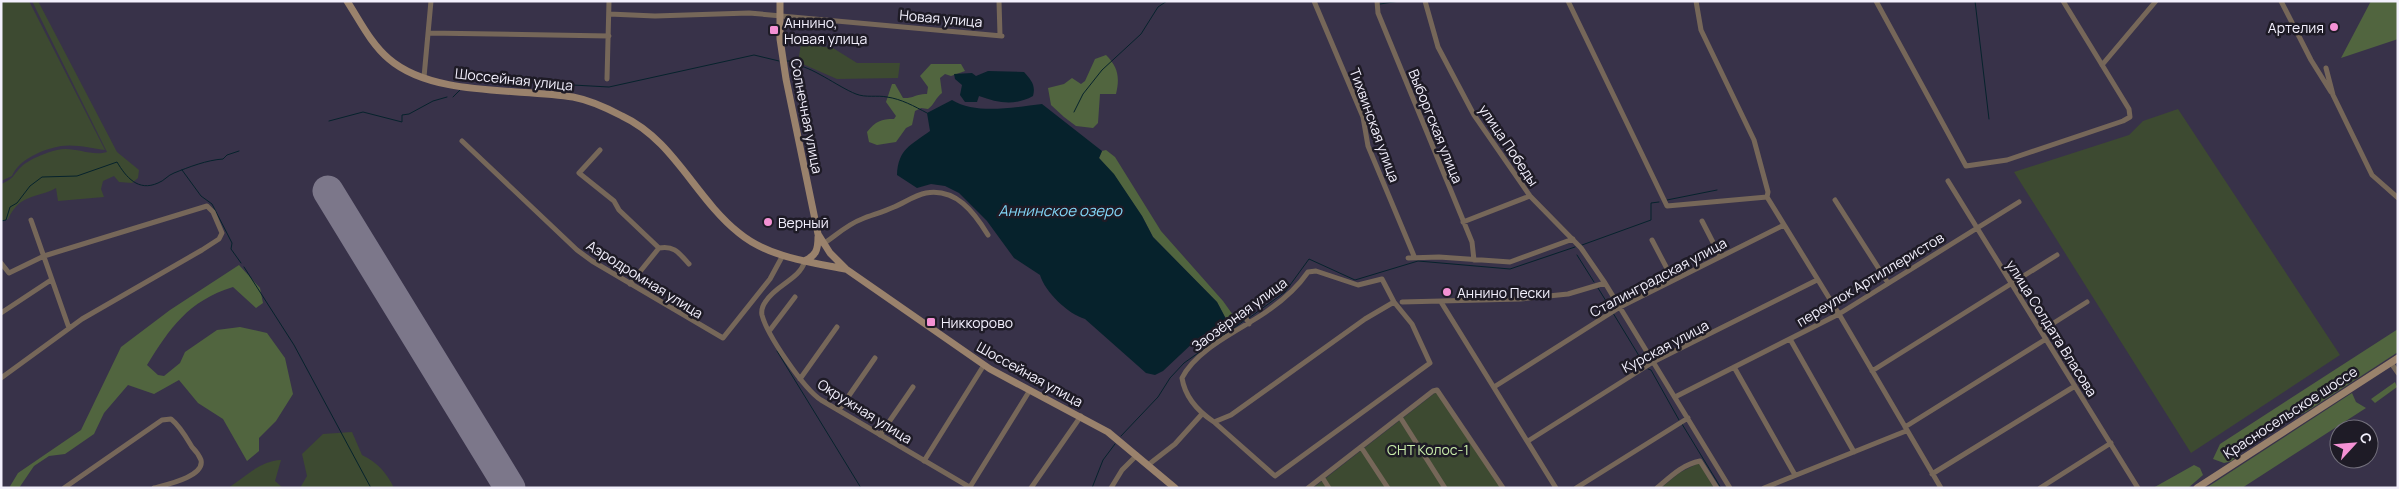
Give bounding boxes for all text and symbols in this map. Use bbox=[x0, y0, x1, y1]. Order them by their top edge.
street label: Новая улица bbox=[899, 5, 983, 31]
place label: Аннино, Новая улица bbox=[784, 13, 867, 48]
place label: Артелия bbox=[2268, 18, 2324, 37]
marker: Артелия bbox=[2328, 21, 2340, 33]
marker: Аннино, Новая улица bbox=[768, 24, 780, 36]
street label: Солнечная улица bbox=[787, 57, 827, 175]
street label: Шоссейная улица bbox=[454, 63, 574, 95]
street label: Тихвинская улица bbox=[1346, 65, 1404, 185]
street label: Выборгская улица bbox=[1404, 66, 1468, 186]
street label: улица Победы bbox=[1475, 101, 1543, 189]
water label: Аннинское озеро bbox=[998, 200, 1123, 221]
place label: Верный bbox=[778, 213, 829, 232]
marker: Верный bbox=[762, 216, 774, 228]
street label: переулок Артиллеристов bbox=[1793, 227, 1948, 331]
street label: Сталинградская улица bbox=[1586, 233, 1730, 321]
street label: Аэродромная улица bbox=[583, 235, 707, 323]
street label: улица Солдата Власова bbox=[2002, 256, 2102, 400]
street label: Заозёрная улица bbox=[1187, 273, 1291, 355]
place label: Аннино Пески bbox=[1457, 283, 1550, 302]
marker: Аннино Пески bbox=[1441, 286, 1453, 298]
place label: Никкорово bbox=[941, 313, 1013, 332]
street label: Курская улица bbox=[1618, 315, 1712, 377]
marker: Никкорово bbox=[925, 316, 937, 328]
street label: Шоссейная улица bbox=[974, 337, 1086, 411]
street label: Красносельское шоссе bbox=[2219, 361, 2361, 463]
street label: Окружная улица bbox=[814, 374, 916, 448]
north arrow bbox=[2329, 419, 2379, 469]
text: С bbox=[2355, 429, 2377, 447]
park label: СНТ Колос-1 bbox=[1387, 440, 1469, 459]

